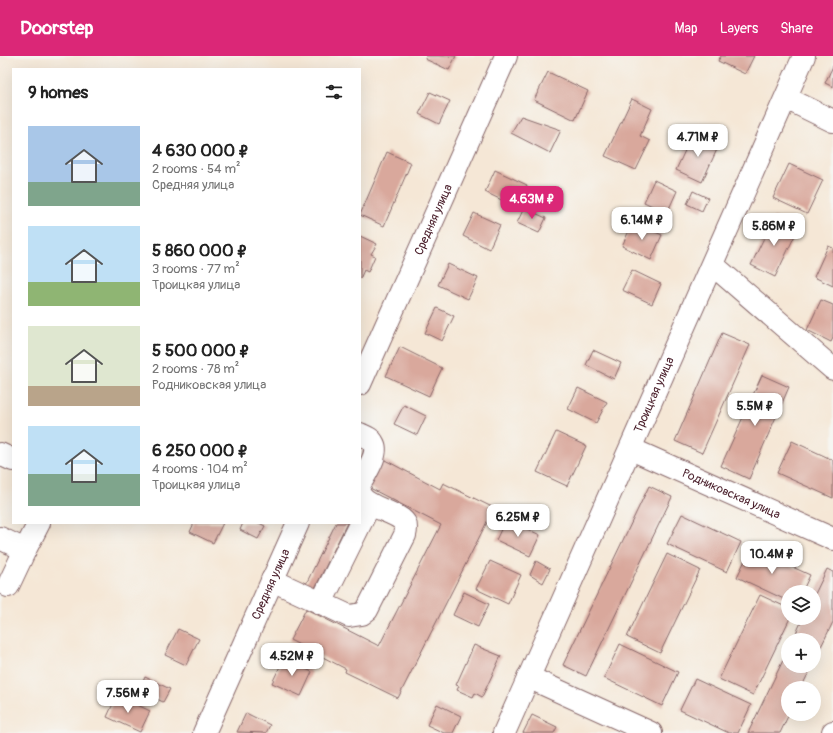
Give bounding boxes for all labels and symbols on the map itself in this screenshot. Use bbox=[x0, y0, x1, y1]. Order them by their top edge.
pin: 4.71M ₽ bbox=[661, 124, 735, 158]
street label: Средняя улица bbox=[411, 181, 456, 257]
pin: 4.63M ₽ bbox=[495, 186, 569, 220]
pin: 6.14M ₽ bbox=[605, 207, 679, 241]
pin: 5.86M ₽ bbox=[737, 213, 811, 247]
street label: Троицкая улица bbox=[631, 354, 677, 435]
pin: 5.5M ₽ bbox=[722, 393, 788, 427]
street label: Родниковская улица bbox=[680, 465, 783, 522]
pin: 6.25M ₽ bbox=[481, 504, 555, 538]
pin: 10.4M ₽ bbox=[735, 541, 809, 575]
street label: Средняя улица bbox=[248, 546, 293, 622]
pin: 4.52M ₽ bbox=[255, 643, 329, 677]
pin: 7.56M ₽ bbox=[91, 680, 165, 714]

